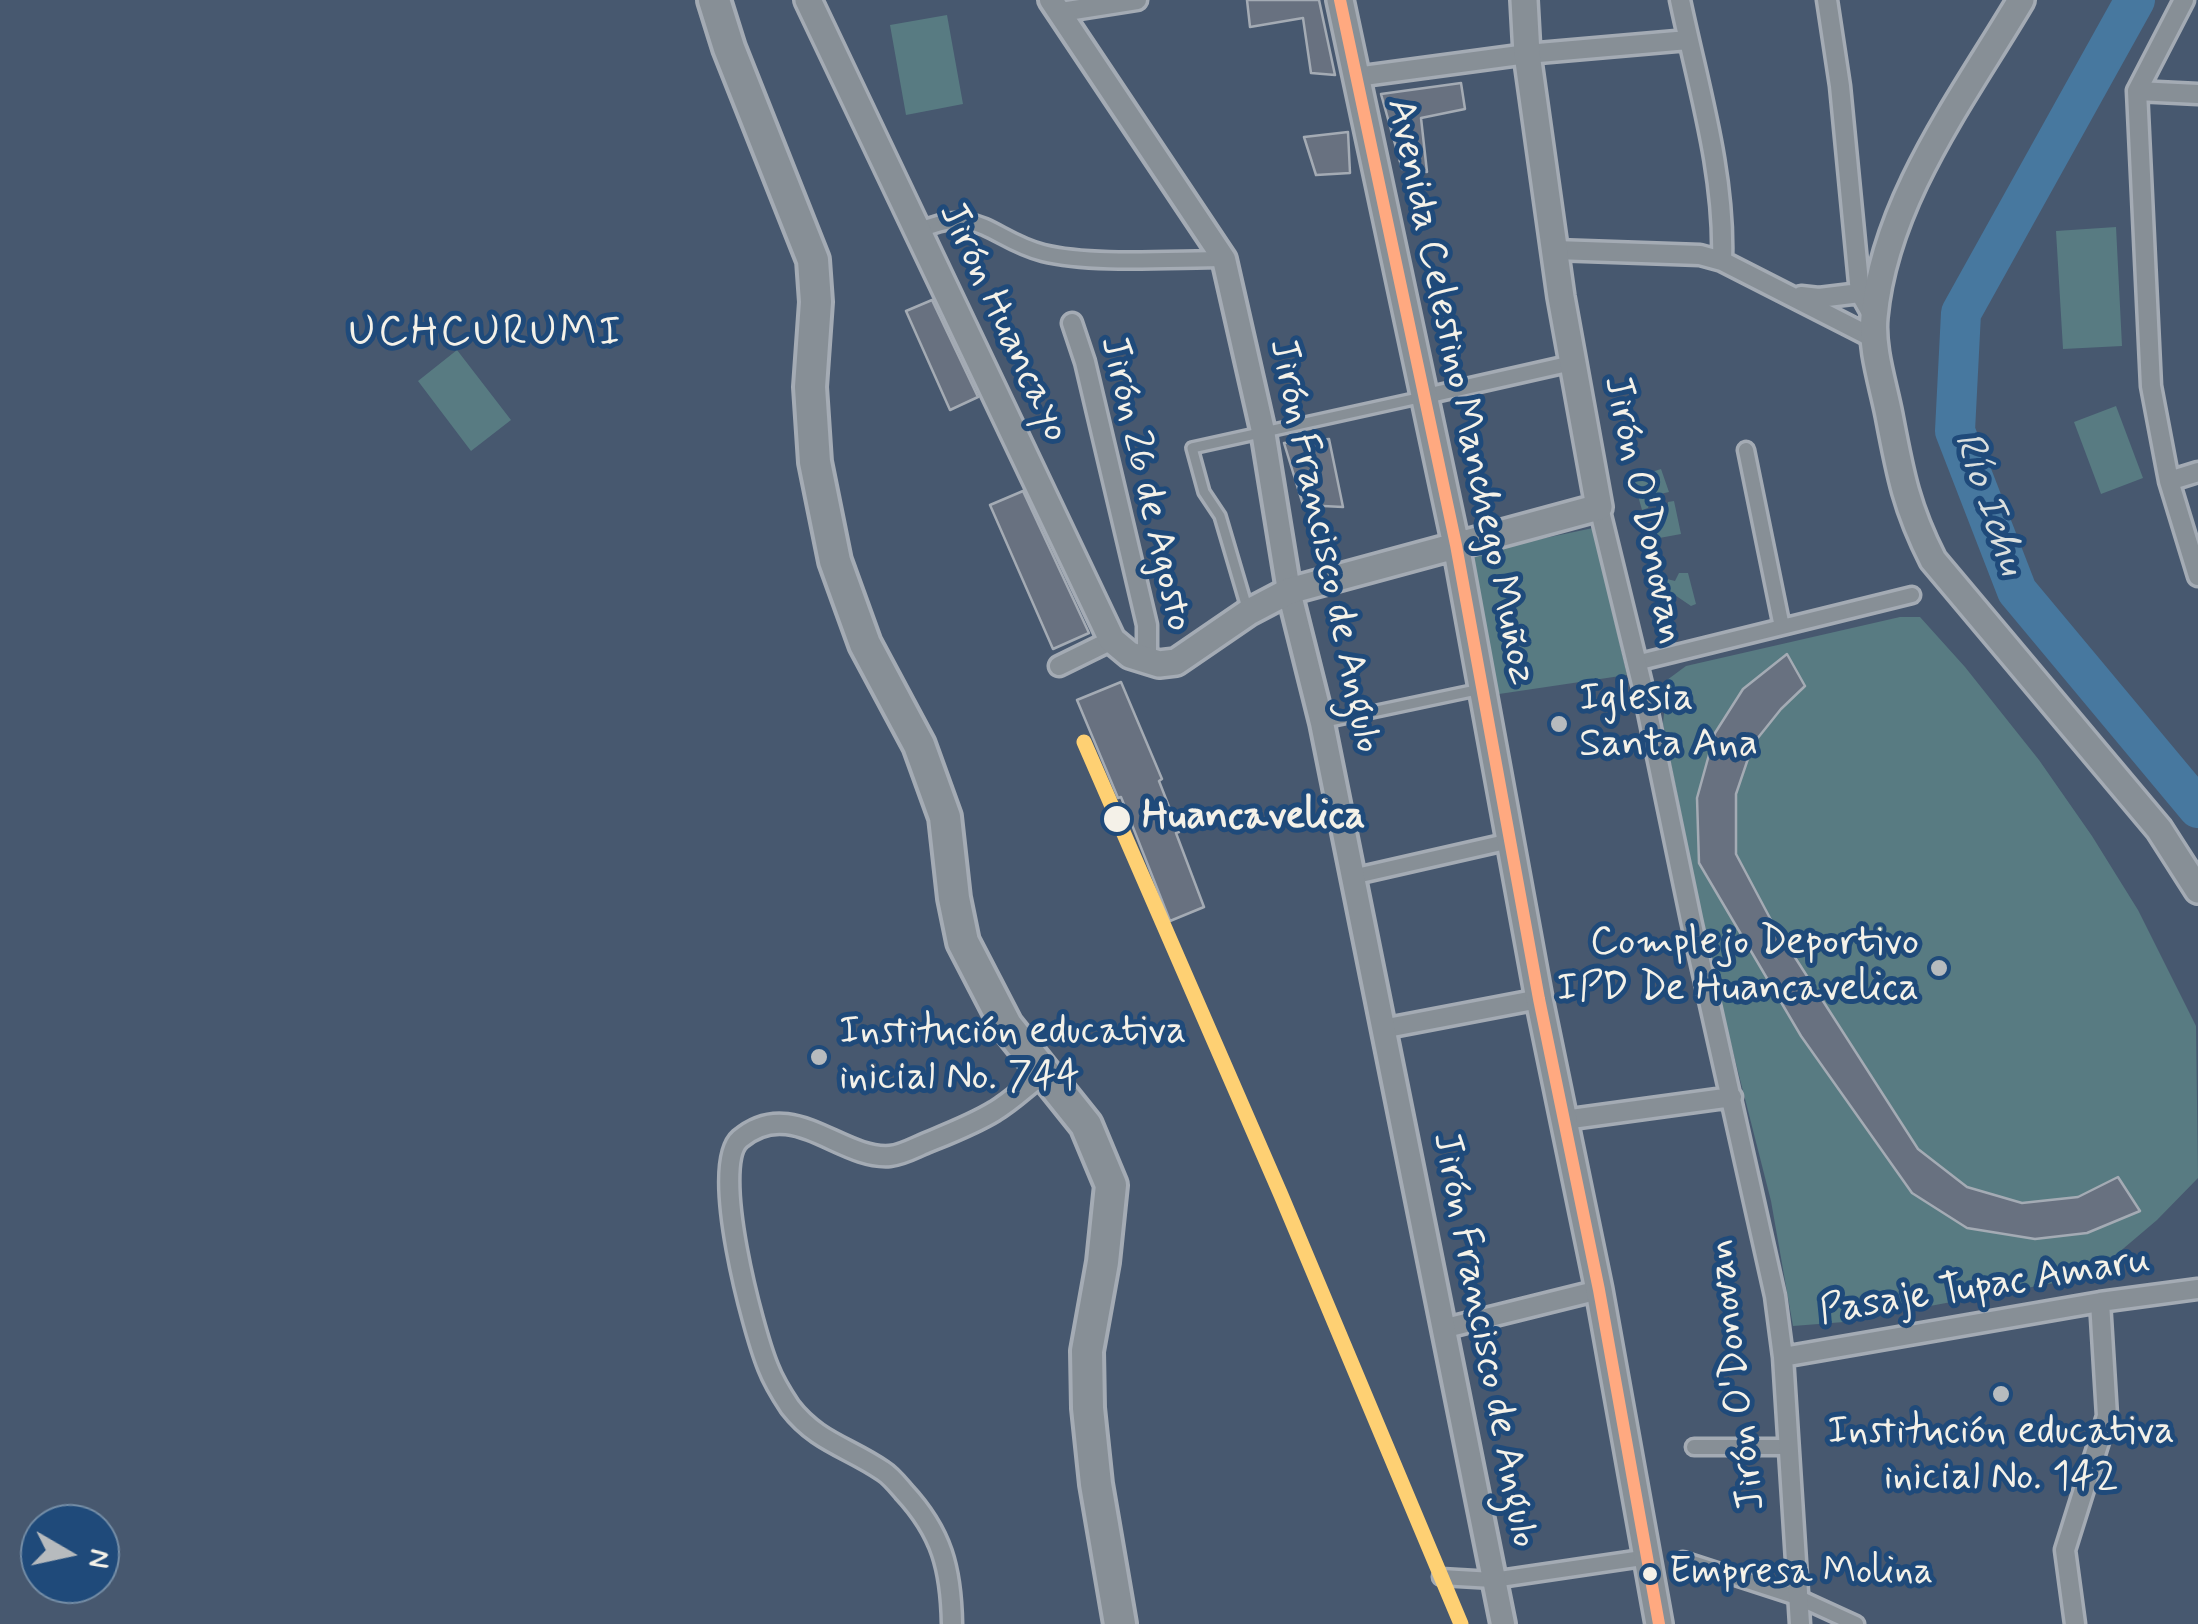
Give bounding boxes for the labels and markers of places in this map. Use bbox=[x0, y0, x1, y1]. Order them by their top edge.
place label: Iglesia Santa Ana bbox=[1579, 677, 1758, 771]
marker: Iglesia Santa Ana bbox=[1548, 713, 1570, 735]
place label: Huancavelica bbox=[1142, 795, 1365, 843]
marker: Huancavelica bbox=[1101, 803, 1133, 835]
place label: Complejo Deportivo IPD De Huancavelica bbox=[1557, 921, 1919, 1015]
marker: Complejo Deportivo IPD De Huancavelica bbox=[1928, 957, 1950, 979]
place label: Institución educativa inicial No. 744 bbox=[839, 1010, 1186, 1104]
marker: Institución educativa inicial No. 744 bbox=[808, 1046, 830, 1068]
marker: Institución educativa inicial No. 142 bbox=[1990, 1383, 2012, 1405]
place label: Institución educativa inicial No. 142 bbox=[1827, 1410, 2175, 1504]
place label: Empresa Molina bbox=[1669, 1551, 1933, 1597]
marker: Empresa Molina bbox=[1640, 1564, 1660, 1584]

